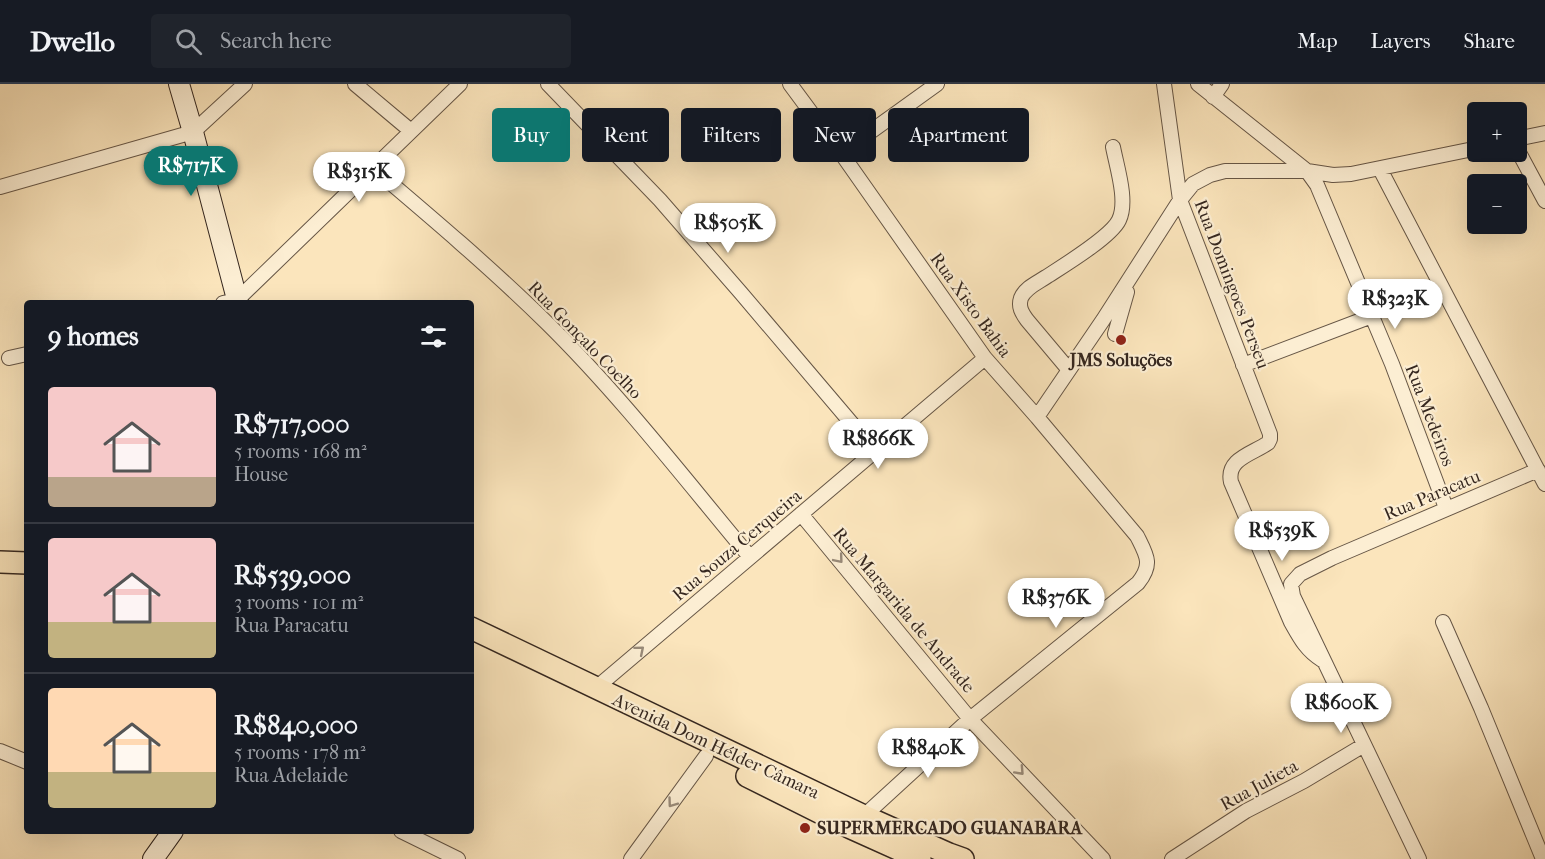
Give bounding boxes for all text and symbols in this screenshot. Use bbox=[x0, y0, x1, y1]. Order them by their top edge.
search box bbox=[151, 14, 571, 68]
text: Dwello bbox=[30, 25, 115, 58]
icon: search bbox=[172, 25, 205, 58]
text: Search here bbox=[220, 28, 332, 54]
text: Map bbox=[1297, 29, 1338, 53]
text: Layers bbox=[1371, 29, 1430, 53]
text: Share bbox=[1463, 29, 1515, 53]
map controls bbox=[1467, 102, 1527, 234]
button: + bbox=[1467, 102, 1527, 162]
chip: Buy bbox=[492, 108, 570, 162]
chip: Rent bbox=[582, 108, 669, 162]
chip: Filters bbox=[681, 108, 781, 162]
chip: New bbox=[793, 108, 876, 162]
chip: Apartment bbox=[888, 108, 1029, 162]
pin: R$717K bbox=[142, 146, 240, 197]
pin: R$315K bbox=[310, 152, 408, 203]
text: R$717K bbox=[158, 154, 224, 177]
text: R$315K bbox=[327, 160, 391, 183]
button: − bbox=[1467, 174, 1527, 234]
street label: Rua Domingoes Perseu bbox=[1190, 197, 1273, 372]
pin: R$505K bbox=[679, 203, 777, 254]
text: R$505K bbox=[694, 211, 762, 234]
street label: Rua Xisto Bahia bbox=[926, 249, 1016, 362]
street label: Rua Gonçalo Coelho bbox=[523, 277, 646, 404]
pin: R$323K bbox=[1346, 279, 1444, 330]
text: R$323K bbox=[1362, 287, 1428, 310]
icon: filters bbox=[417, 320, 450, 353]
text: 9 homes bbox=[48, 321, 139, 352]
marker: JMS Soluções bbox=[1114, 333, 1128, 347]
place label: JMS Soluções bbox=[1068, 350, 1172, 371]
street label: Rua Medeiros bbox=[1400, 361, 1459, 470]
text: R$717,000 bbox=[234, 409, 349, 440]
icon: home bbox=[96, 411, 168, 483]
pin: R$866K bbox=[829, 419, 927, 470]
text: R$866K bbox=[842, 427, 914, 450]
text: 5 rooms · 168 m² bbox=[234, 440, 367, 463]
text: House bbox=[234, 463, 288, 486]
street label: Rua Paracatu bbox=[1381, 466, 1484, 525]
street label: Rua Souza Cerqueira bbox=[669, 485, 807, 605]
pin: R$539K bbox=[1233, 511, 1331, 562]
text: R$539K bbox=[1248, 519, 1316, 542]
street label: Rua Margarida de Andrade bbox=[828, 523, 979, 697]
one-way arrow bbox=[831, 552, 842, 563]
text: R$539,000 bbox=[234, 560, 351, 591]
icon: home bbox=[96, 562, 168, 634]
pin: R$376K bbox=[1007, 578, 1105, 629]
text: R$376K bbox=[1022, 586, 1090, 609]
text: 3 rooms · 101 m² bbox=[234, 591, 363, 614]
text: Rua Paracatu bbox=[234, 614, 348, 637]
one-way arrow bbox=[633, 647, 644, 658]
pin: R$600K bbox=[1292, 683, 1390, 734]
street label: Avenida Dom Hélder Câmara bbox=[608, 689, 823, 804]
text: R$600K bbox=[1305, 691, 1377, 714]
text: R$840,000 bbox=[234, 710, 358, 741]
icon: home bbox=[96, 712, 168, 784]
pin: R$840K bbox=[879, 728, 977, 779]
text: R$840K bbox=[892, 736, 964, 759]
text: 5 rooms · 178 m² bbox=[234, 741, 366, 764]
street label: Rua Julieta bbox=[1217, 755, 1302, 815]
text: Rua Adelaide bbox=[234, 764, 348, 787]
one-way arrow bbox=[1013, 765, 1024, 775]
one-way arrow bbox=[668, 797, 679, 808]
place label: SUPERMERCADO GUANABARA bbox=[817, 818, 1084, 839]
marker: SUPERMERCADO GUANABARA bbox=[798, 821, 812, 835]

